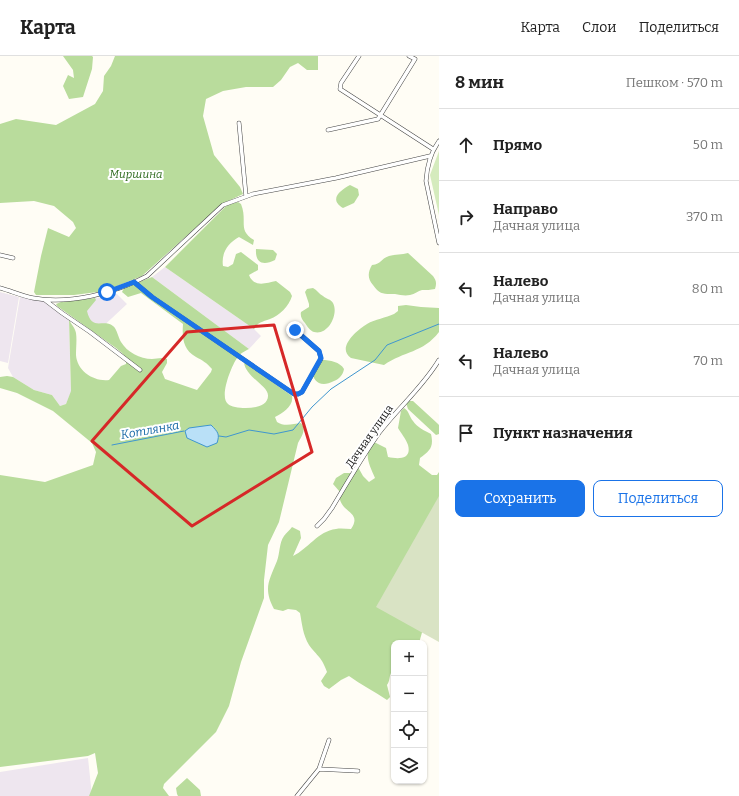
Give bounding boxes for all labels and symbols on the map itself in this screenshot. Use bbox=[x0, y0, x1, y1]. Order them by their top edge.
park label: Миршина bbox=[110, 168, 162, 181]
route start bbox=[98, 283, 116, 301]
route end bbox=[286, 321, 304, 339]
street label: Дачная улица bbox=[343, 402, 396, 470]
water label: Котлянка bbox=[120, 418, 180, 442]

